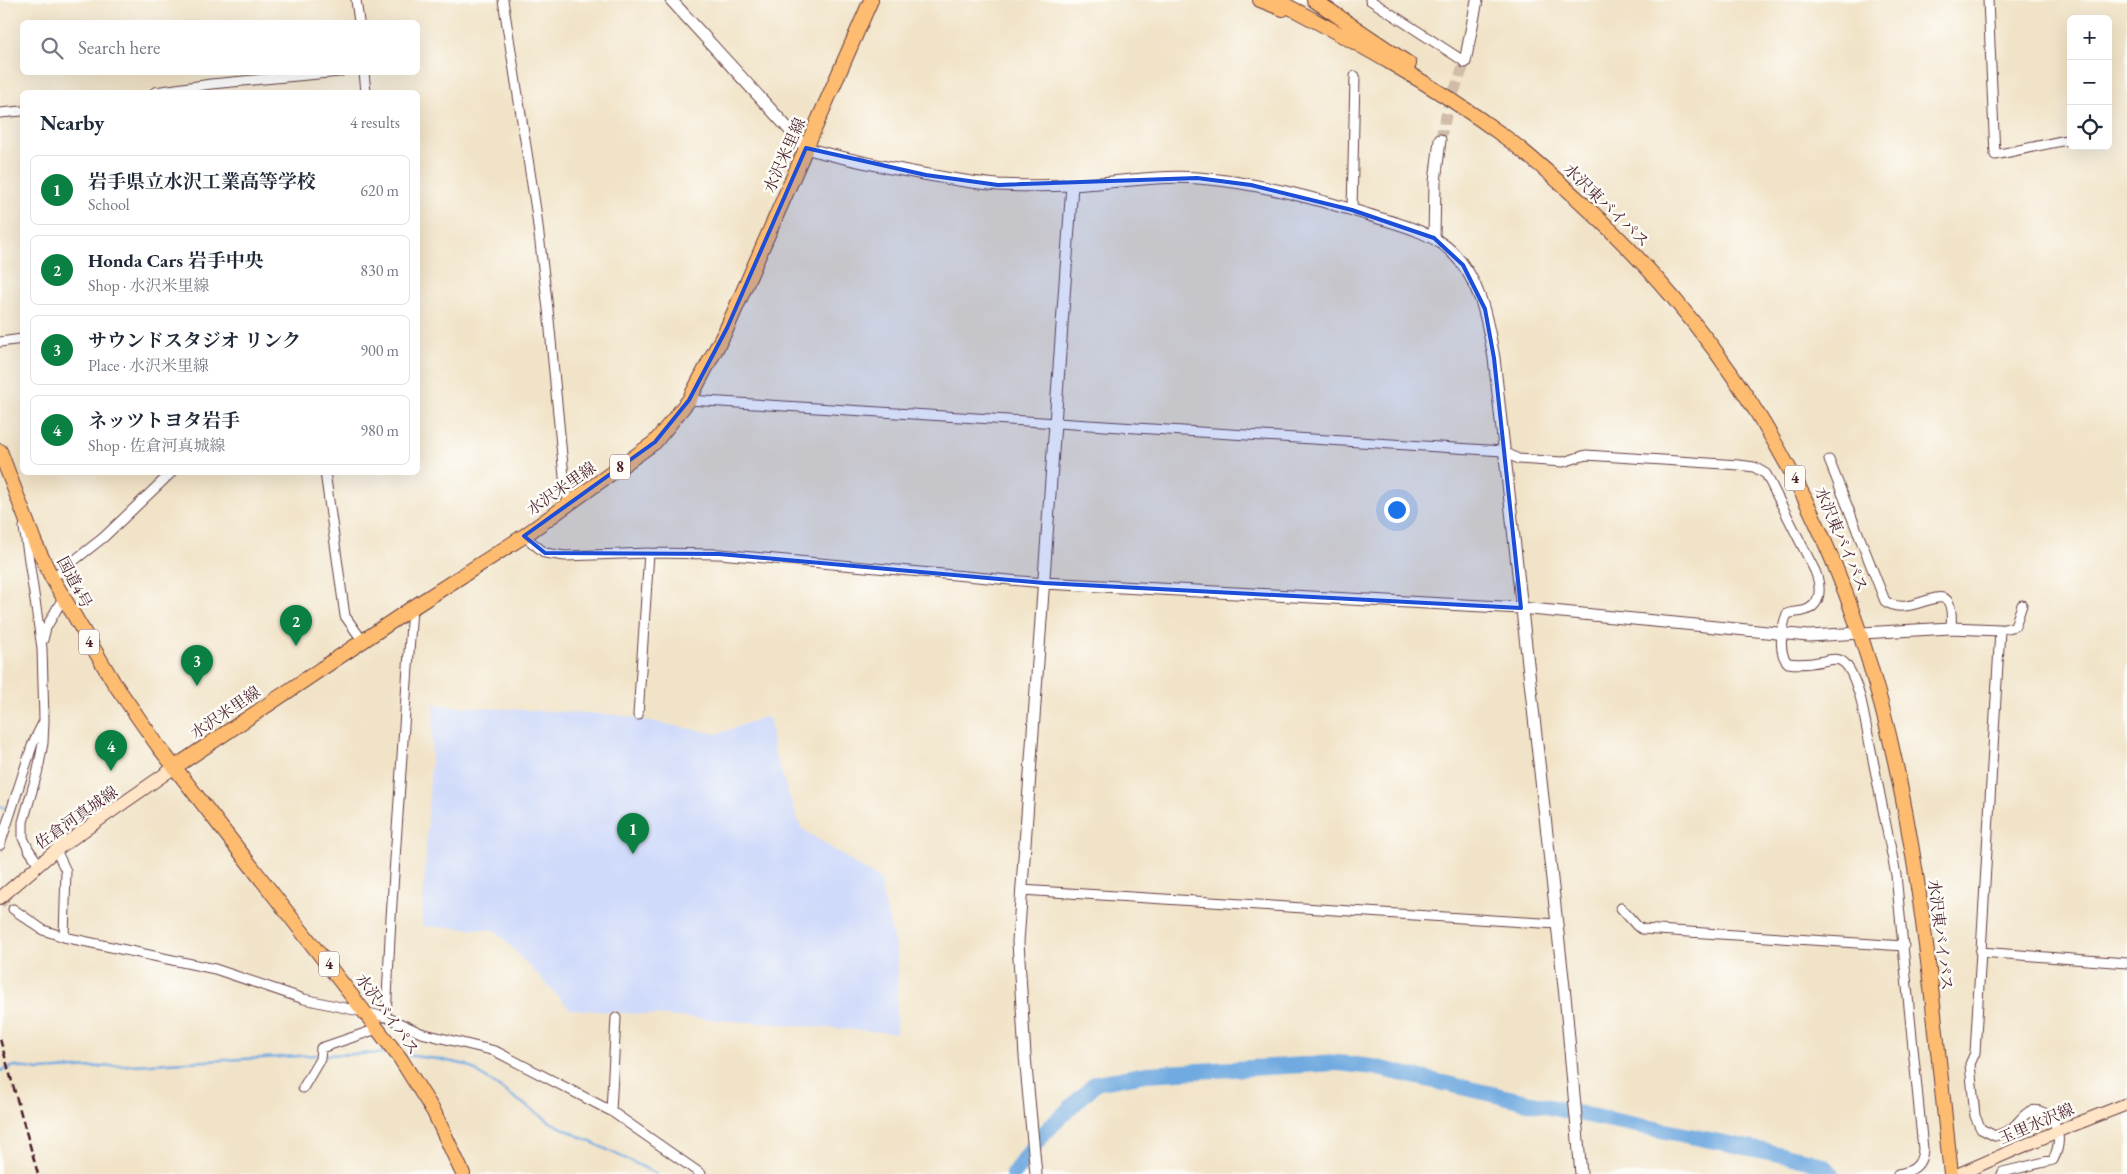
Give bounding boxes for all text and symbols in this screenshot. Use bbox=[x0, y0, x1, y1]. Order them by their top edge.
map controls bbox=[2067, 15, 2112, 150]
button: + bbox=[2067, 15, 2112, 60]
search box bbox=[20, 20, 420, 75]
icon: search bbox=[38, 34, 66, 62]
text: Search here bbox=[78, 35, 160, 60]
button: − bbox=[2067, 60, 2112, 105]
button: locate bbox=[2067, 105, 2112, 150]
text: Nearby bbox=[40, 109, 104, 136]
text: 4 results bbox=[350, 112, 400, 133]
street label: 水沢米里線 bbox=[759, 114, 810, 196]
street label: 水沢東バイパス bbox=[1559, 159, 1654, 252]
text: 岩手県立水沢工業高等学校 bbox=[88, 169, 316, 194]
text: 1 bbox=[53, 180, 61, 201]
text: 620 m bbox=[360, 180, 399, 201]
text: School bbox=[88, 194, 130, 215]
text: Honda Cars 岩手中央 bbox=[88, 248, 264, 273]
text: 2 bbox=[53, 260, 61, 281]
text: 830 m bbox=[360, 260, 399, 281]
text: Shop · 水沢米里線 bbox=[88, 275, 210, 296]
text: サウンドスタジオ リンク bbox=[88, 328, 301, 353]
text: 3 bbox=[53, 340, 61, 361]
text: 900 m bbox=[360, 340, 399, 361]
text: Place · 水沢米里線 bbox=[88, 355, 209, 376]
text: ネッツトヨタ岩手 bbox=[88, 408, 240, 433]
text: 4 bbox=[53, 420, 61, 441]
text: 980 m bbox=[360, 420, 399, 441]
text: Shop · 佐倉河真城線 bbox=[88, 435, 226, 456]
road number: 8 bbox=[610, 454, 630, 480]
street label: 水沢米里線 bbox=[522, 457, 600, 520]
road number: 4 bbox=[1785, 466, 1805, 490]
street label: 水沢東バイパス bbox=[1810, 484, 1873, 595]
your location bbox=[1384, 497, 1410, 523]
street label: 国道4号 bbox=[52, 553, 97, 612]
pin: 2 bbox=[280, 605, 312, 646]
road number: 4 bbox=[79, 630, 99, 654]
pin: 3 bbox=[181, 645, 213, 686]
street label: 水沢米里線 bbox=[186, 681, 264, 743]
pin: 4 bbox=[95, 730, 127, 771]
street label: 佐倉河真城線 bbox=[31, 781, 122, 854]
pin: 1 bbox=[617, 813, 649, 854]
street label: 水沢東バイパス bbox=[1923, 878, 1958, 992]
road number: 4 bbox=[319, 952, 339, 976]
street label: 水沢バイパス bbox=[351, 969, 424, 1059]
street label: 玉里水沢線 bbox=[1995, 1098, 2077, 1149]

